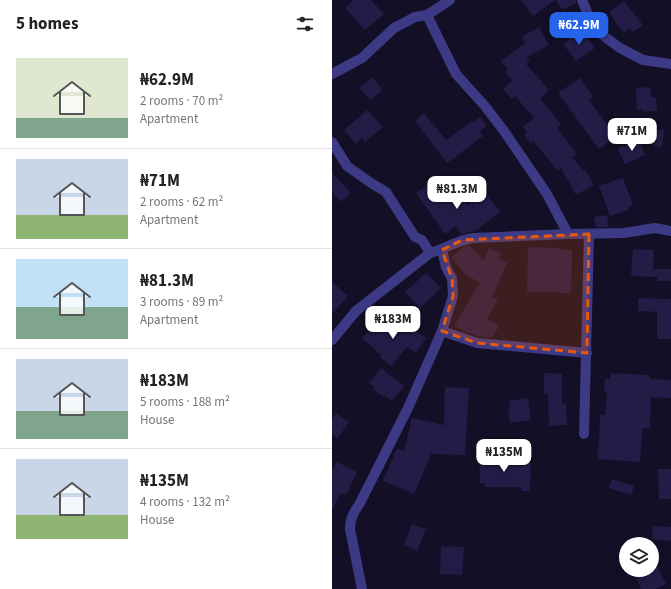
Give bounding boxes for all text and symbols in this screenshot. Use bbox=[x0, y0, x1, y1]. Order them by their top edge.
text: 5 homes bbox=[16, 12, 78, 36]
pin: ₦62.9M bbox=[546, 12, 612, 46]
icon: filters bbox=[294, 13, 316, 35]
text: ₦62.9M bbox=[558, 16, 600, 34]
text: ₦62.9M bbox=[140, 68, 194, 92]
icon: home bbox=[48, 74, 96, 122]
text: 2 rooms · 70 m² bbox=[140, 92, 223, 110]
text: Apartment bbox=[140, 110, 198, 128]
pin: ₦71M bbox=[608, 118, 656, 152]
text: ₦71M bbox=[617, 122, 647, 140]
text: ₦71M bbox=[140, 169, 180, 193]
icon: home bbox=[48, 175, 96, 223]
pin: ₦81.3M bbox=[424, 176, 490, 210]
text: ₦81.3M bbox=[436, 180, 478, 198]
text: 2 rooms · 62 m² bbox=[140, 193, 223, 211]
text: Apartment bbox=[140, 211, 198, 229]
text: ₦81.3M bbox=[140, 269, 194, 293]
icon: home bbox=[48, 275, 96, 323]
text: 3 rooms · 89 m² bbox=[140, 293, 223, 311]
pin: ₦183M bbox=[365, 306, 421, 340]
text: ₦183M bbox=[374, 310, 412, 328]
text: Apartment bbox=[140, 311, 198, 329]
text: ₦183M bbox=[140, 369, 189, 393]
icon: home bbox=[48, 375, 96, 423]
text: 5 rooms · 188 m² bbox=[140, 393, 230, 411]
text: House bbox=[140, 411, 175, 429]
pin: ₦135M bbox=[476, 439, 532, 473]
text: ₦135M bbox=[485, 443, 523, 461]
text: ₦135M bbox=[140, 469, 189, 493]
icon: home bbox=[48, 475, 96, 523]
text: 4 rooms · 132 m² bbox=[140, 493, 230, 511]
text: House bbox=[140, 511, 175, 529]
map controls bbox=[619, 537, 659, 577]
button: layers bbox=[619, 537, 659, 577]

